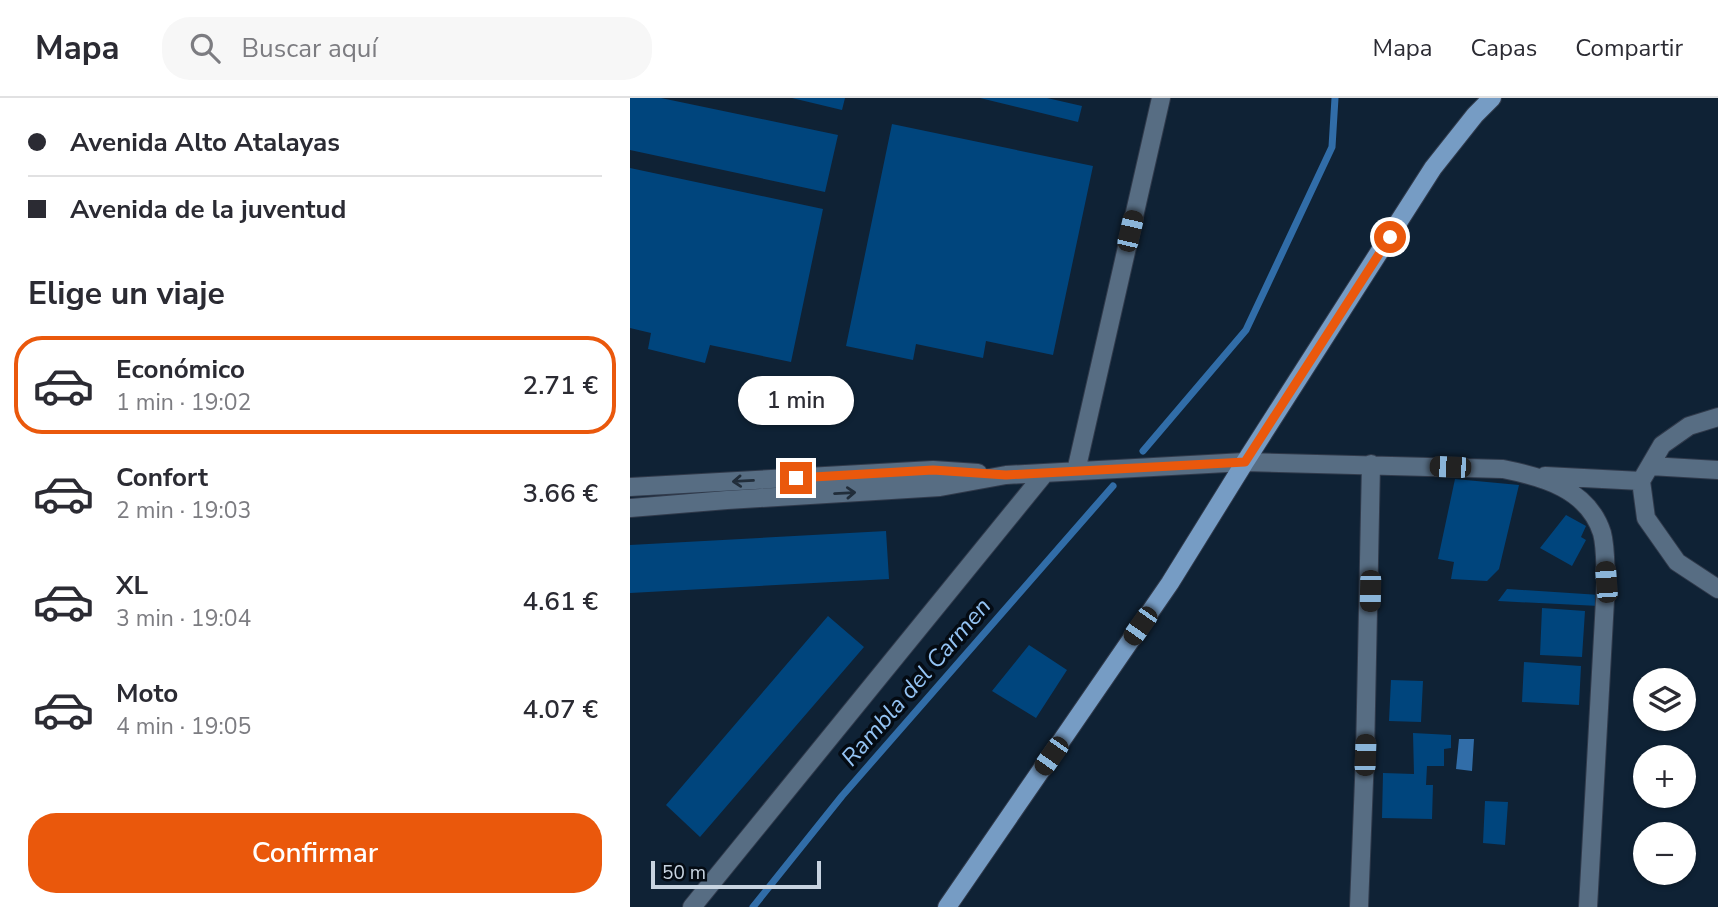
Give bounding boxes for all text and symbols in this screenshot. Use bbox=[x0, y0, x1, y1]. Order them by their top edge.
search box bbox=[162, 17, 652, 80]
text: Mapa bbox=[35, 26, 120, 71]
icon: search bbox=[186, 29, 224, 67]
text: Buscar aquí bbox=[242, 31, 377, 66]
text: Mapa bbox=[1373, 32, 1433, 64]
text: Capas bbox=[1471, 32, 1537, 64]
text: Compartir bbox=[1575, 32, 1683, 64]
text: Avenida Alto Atalayas bbox=[70, 125, 340, 160]
text: Avenida de la juventud bbox=[70, 192, 346, 227]
car bbox=[1116, 208, 1145, 254]
route start bbox=[1374, 221, 1406, 253]
text: Elige un viaje bbox=[28, 272, 225, 315]
text: Económico bbox=[116, 352, 245, 387]
icon: car bbox=[32, 354, 95, 417]
text: 2.71 € bbox=[523, 368, 598, 403]
callout: 1 min bbox=[738, 376, 854, 426]
text: 1 min bbox=[767, 385, 825, 416]
text: 1 min · 19:02 bbox=[116, 387, 251, 418]
car bbox=[1429, 456, 1472, 478]
text: Confort bbox=[116, 460, 208, 495]
icon: car bbox=[32, 462, 95, 525]
route end bbox=[780, 462, 812, 494]
one-way arrow bbox=[732, 475, 754, 488]
text: 3.66 € bbox=[523, 476, 598, 511]
one-way arrow bbox=[833, 486, 855, 499]
text: 2 min · 19:03 bbox=[116, 495, 251, 526]
car bbox=[1595, 560, 1618, 604]
text: XL bbox=[116, 568, 148, 603]
icon: car bbox=[32, 570, 95, 633]
car bbox=[1360, 570, 1381, 612]
text: 4.61 € bbox=[523, 584, 598, 619]
water label: Rambla del Carmen bbox=[834, 591, 998, 773]
text: 3 min · 19:04 bbox=[116, 603, 251, 634]
car bbox=[1120, 603, 1161, 649]
map controls bbox=[1633, 668, 1696, 885]
button: layers bbox=[1633, 668, 1696, 731]
text: Moto bbox=[116, 676, 178, 711]
icon: car bbox=[32, 678, 95, 741]
text: 4.07 € bbox=[523, 692, 598, 727]
text: 4 min · 19:05 bbox=[116, 711, 251, 742]
car bbox=[1031, 733, 1072, 779]
car bbox=[1354, 734, 1377, 776]
button: + bbox=[1633, 745, 1696, 808]
button: Confirmar bbox=[28, 813, 602, 893]
button: − bbox=[1633, 822, 1696, 885]
scale bar bbox=[651, 858, 821, 890]
text: 50 m bbox=[662, 860, 706, 886]

